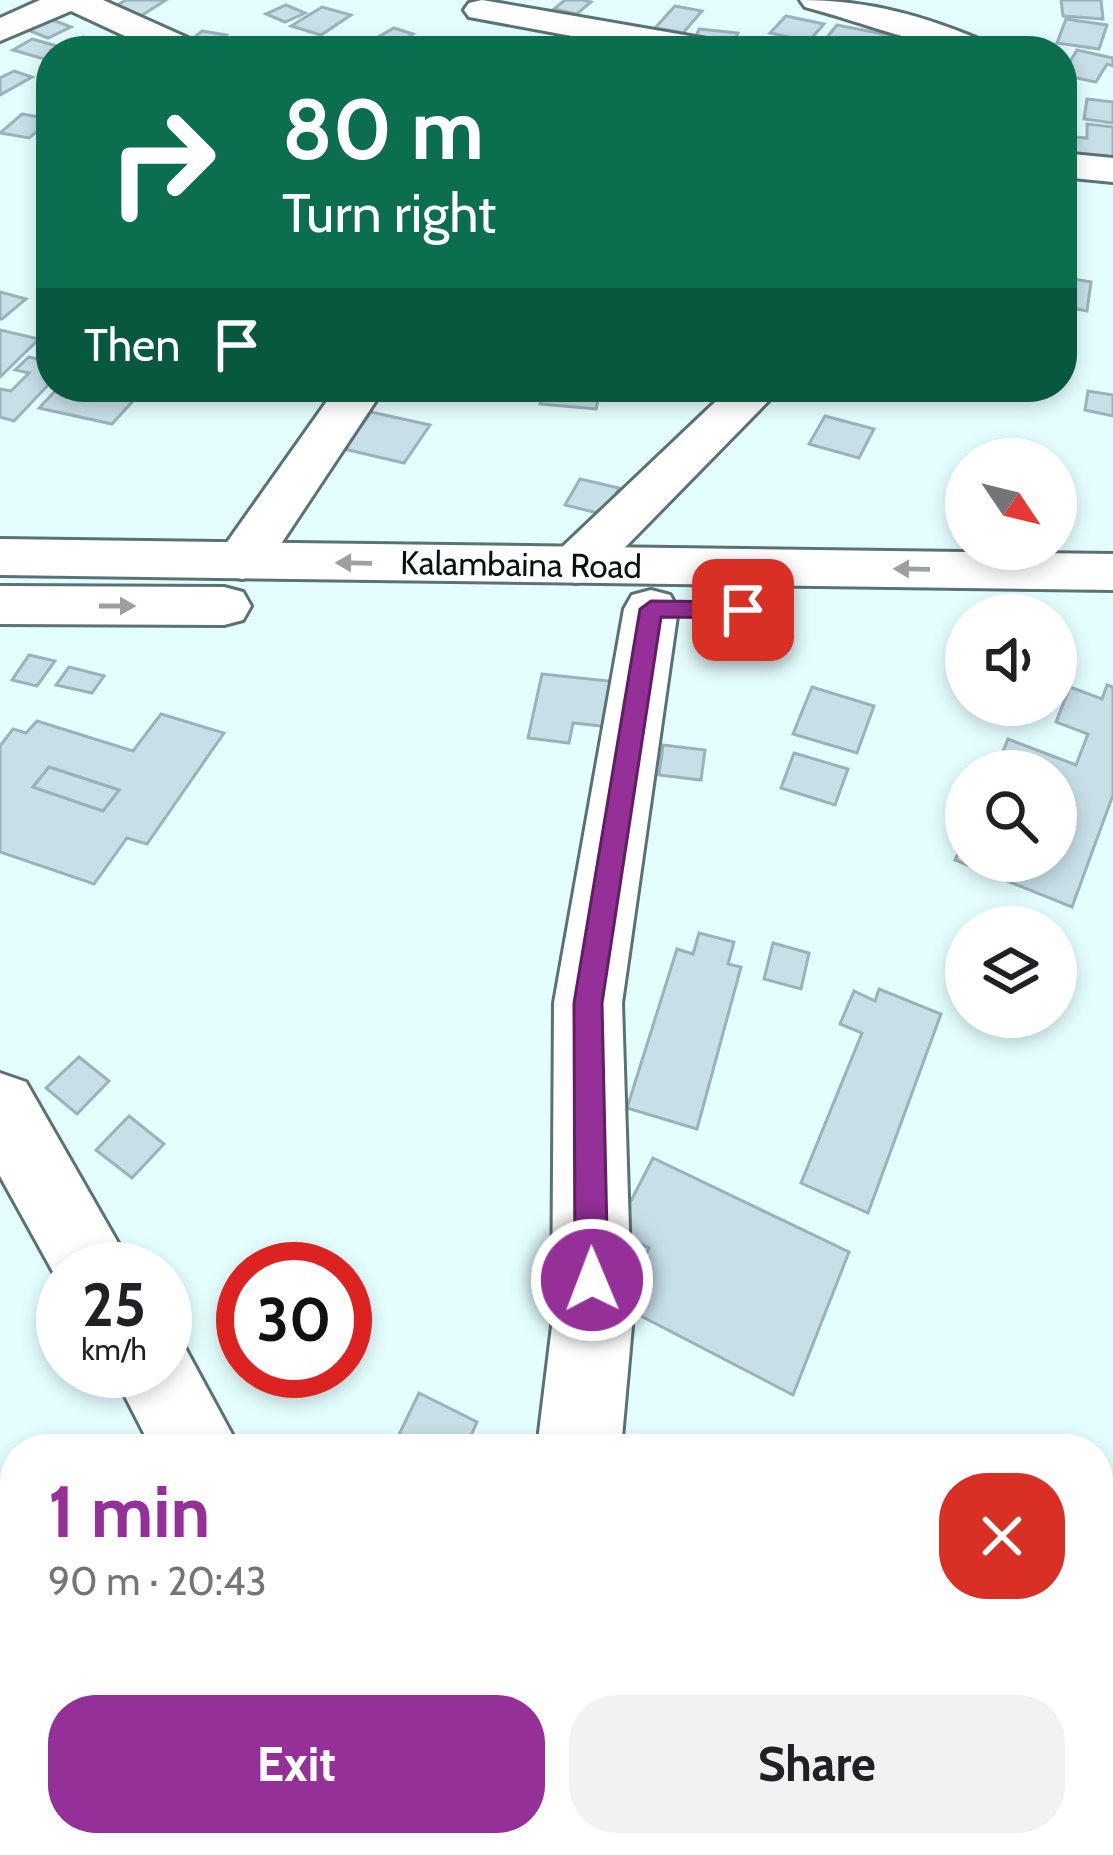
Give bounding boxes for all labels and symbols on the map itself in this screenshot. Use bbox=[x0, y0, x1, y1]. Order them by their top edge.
north arrow bbox=[945, 438, 1077, 570]
street label: Kalambaina Road bbox=[400, 542, 642, 586]
one-way arrow bbox=[334, 553, 372, 572]
pin bbox=[692, 559, 794, 661]
one-way arrow bbox=[892, 560, 930, 579]
one-way arrow bbox=[99, 596, 137, 616]
position arrow bbox=[529, 1217, 655, 1343]
speed limit sign: 30 bbox=[216, 1242, 372, 1398]

